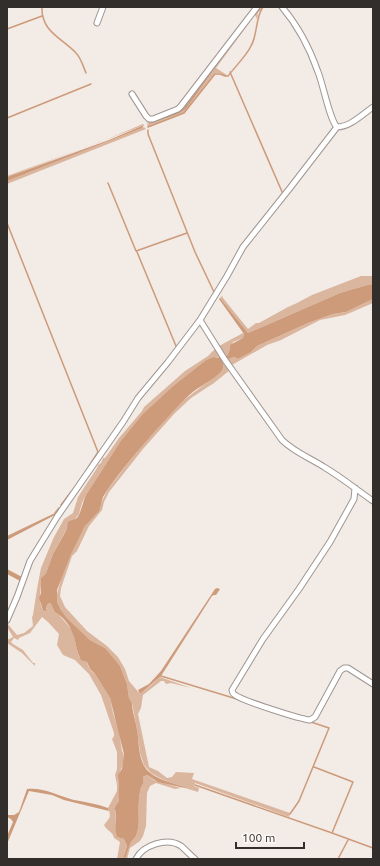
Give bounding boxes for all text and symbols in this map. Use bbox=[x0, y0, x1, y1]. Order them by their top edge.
scale bar bbox=[236, 824, 304, 850]
text: 100 m bbox=[242, 831, 275, 844]

